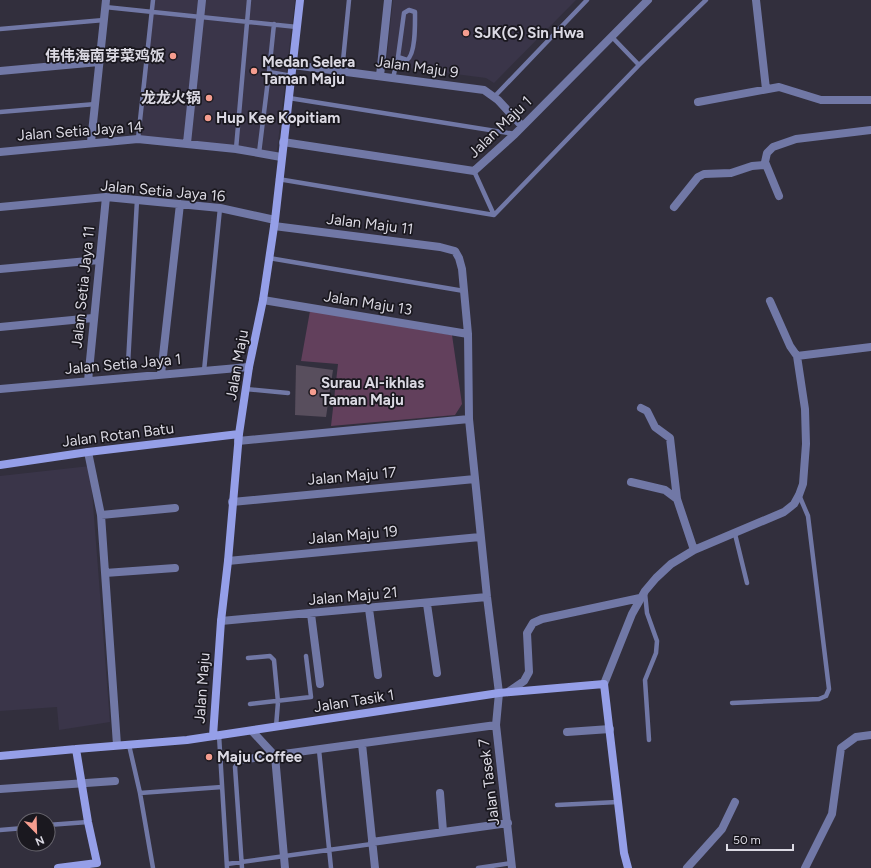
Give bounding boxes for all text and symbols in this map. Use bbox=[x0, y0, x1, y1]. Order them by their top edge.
place label: SJK(C) Sin Hwa bbox=[474, 24, 584, 42]
marker: SJK(C) Sin Hwa bbox=[461, 28, 471, 38]
place label: 伟伟海南芽菜鸡饭 bbox=[45, 47, 165, 65]
marker: 伟伟海南芽菜鸡饭 bbox=[168, 51, 178, 61]
street label: Jalan Maju 9 bbox=[374, 52, 460, 82]
place label: Medan Selera Taman Maju bbox=[262, 53, 355, 88]
marker: Medan Selera Taman Maju bbox=[249, 66, 259, 76]
place label: 龙龙火锅 bbox=[141, 89, 201, 107]
street label: Jalan Maju 1 bbox=[465, 92, 535, 162]
marker: 龙龙火锅 bbox=[204, 93, 214, 103]
place label: Hup Kee Kopitiam bbox=[216, 109, 340, 127]
marker: Hup Kee Kopitiam bbox=[203, 113, 213, 123]
street label: Jalan Setia Jaya 14 bbox=[16, 118, 144, 144]
street label: Jalan Setia Jaya 16 bbox=[100, 177, 227, 205]
street label: Jalan Maju 11 bbox=[326, 210, 414, 238]
street label: Jalan Setia Jaya 11 bbox=[68, 225, 98, 349]
street label: Jalan Maju 13 bbox=[323, 287, 413, 319]
street label: Jalan Maju bbox=[222, 328, 252, 402]
street label: Jalan Setia Jaya 1 bbox=[64, 350, 182, 378]
place label: Surau Al-ikhlas Taman Maju bbox=[321, 374, 424, 409]
marker: Surau Al-ikhlas Taman Maju bbox=[308, 387, 318, 397]
street label: Jalan Rotan Batu bbox=[61, 419, 175, 451]
street label: Jalan Maju 17 bbox=[307, 463, 397, 489]
street label: Jalan Maju 19 bbox=[308, 522, 398, 548]
street label: Jalan Maju 21 bbox=[308, 583, 398, 609]
street label: Jalan Maju bbox=[191, 652, 213, 724]
street label: Jalan Tasik 1 bbox=[313, 686, 395, 716]
street label: Jalan Tasek 7 bbox=[475, 737, 503, 827]
place label: Maju Coffee bbox=[217, 748, 303, 766]
marker: Maju Coffee bbox=[204, 752, 214, 762]
north arrow bbox=[16, 812, 56, 852]
scale bar bbox=[727, 826, 793, 852]
text: N bbox=[33, 833, 46, 848]
text: 50 m bbox=[733, 833, 761, 847]

